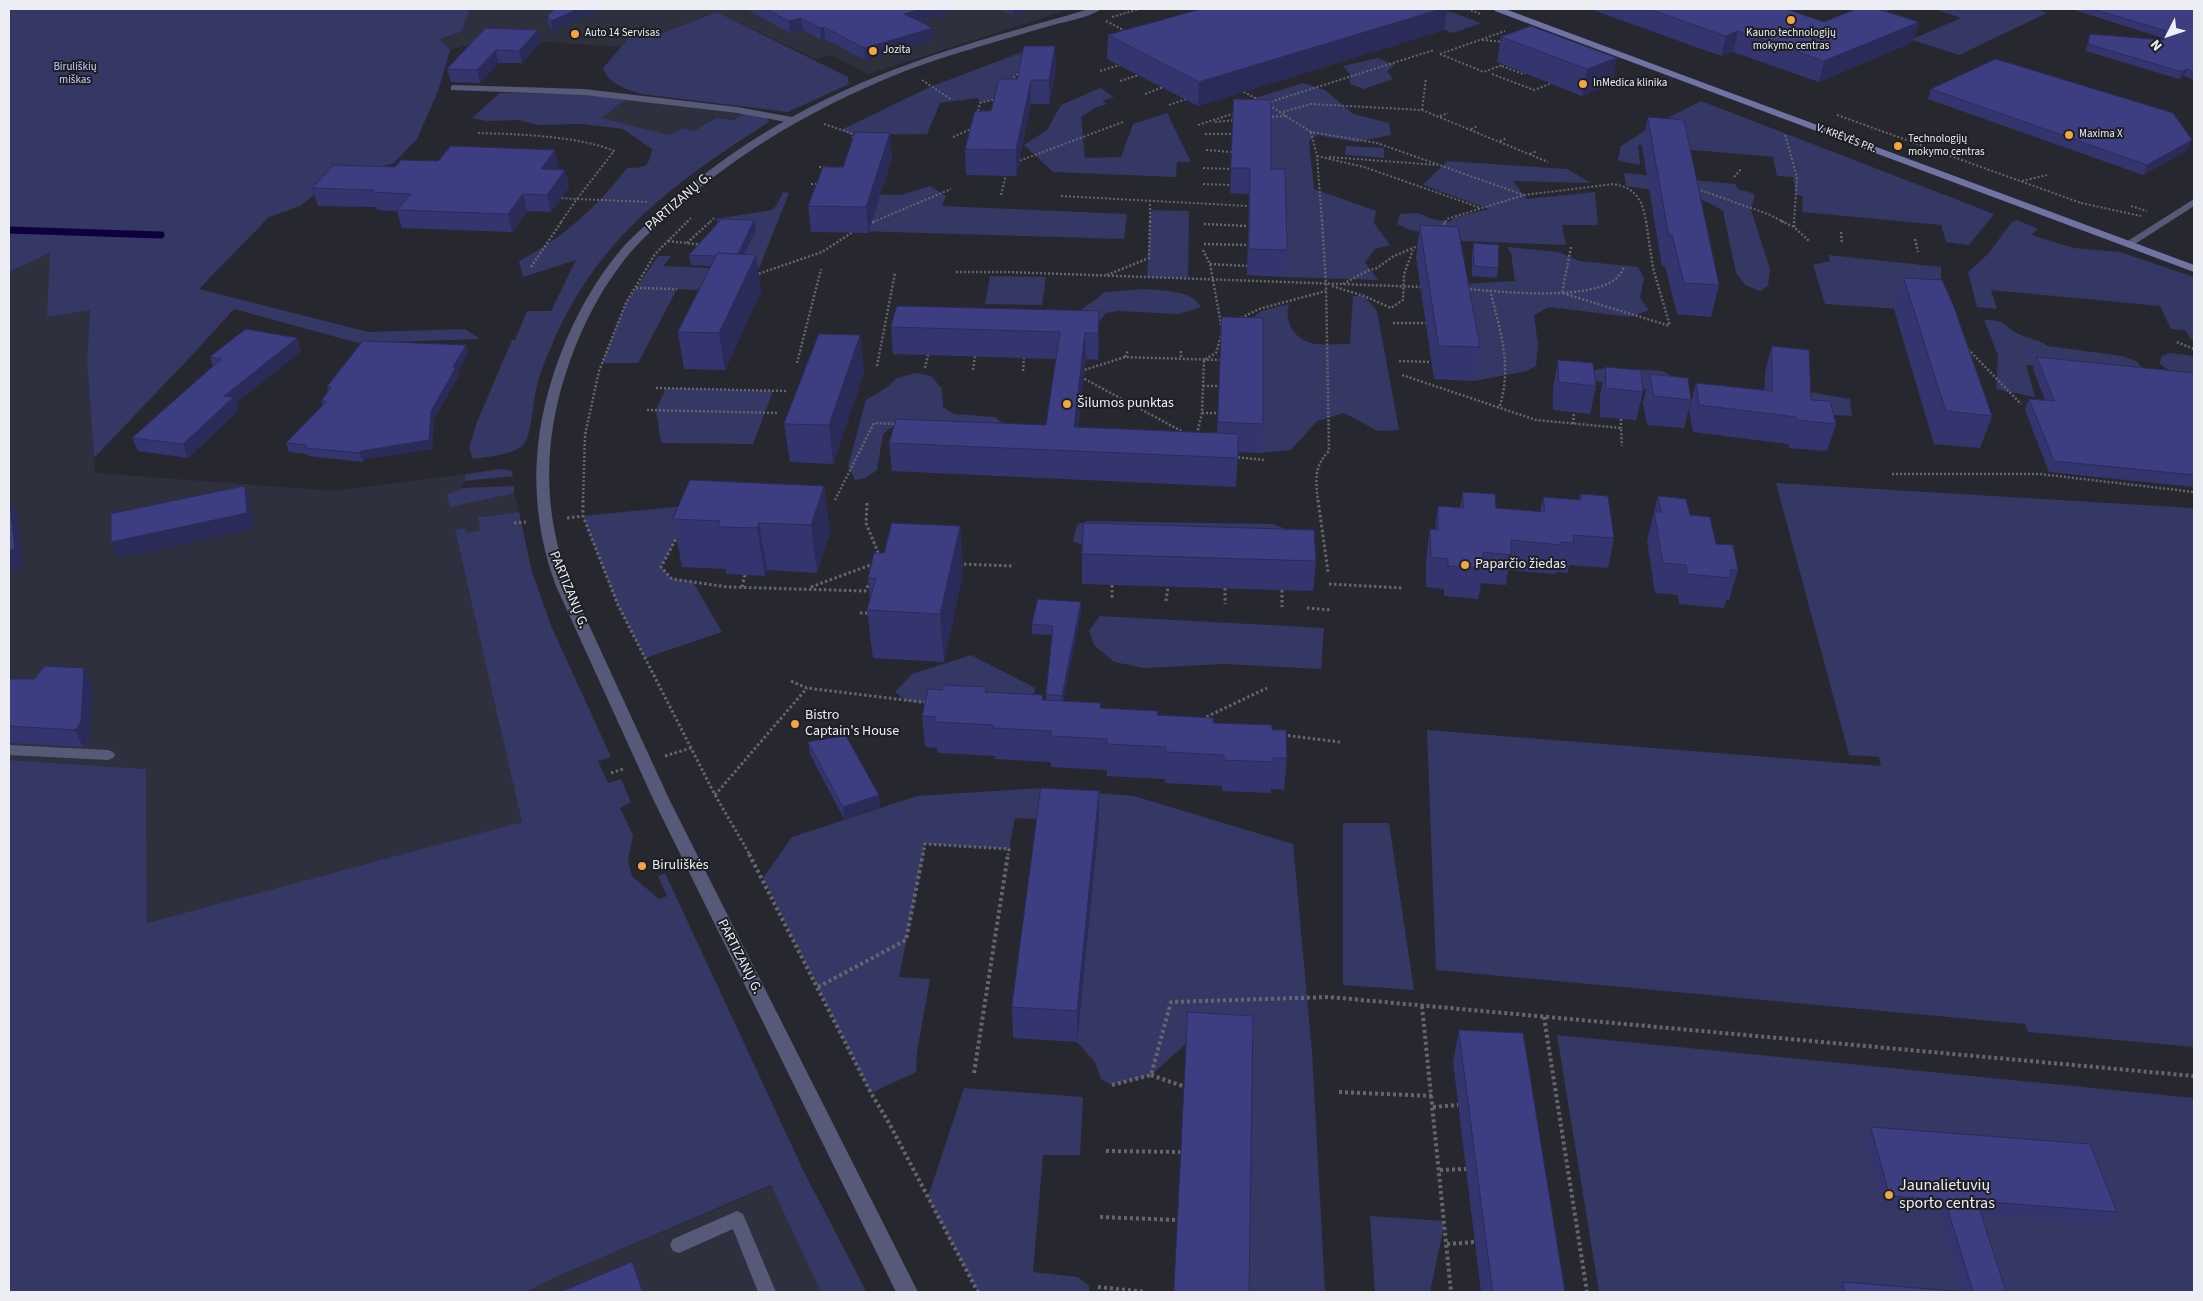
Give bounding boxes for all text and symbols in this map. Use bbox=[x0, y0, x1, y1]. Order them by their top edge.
north arrow bbox=[2143, 10, 2193, 60]
marker: Kauno technologijų mokymo centras bbox=[1785, 14, 1797, 26]
place label: Auto 14 Servisas bbox=[585, 27, 660, 41]
place label: Kauno technologijų mokymo centras bbox=[1746, 27, 1836, 53]
marker: Auto 14 Servisas bbox=[569, 28, 581, 40]
text: N bbox=[2146, 35, 2167, 55]
place label: Jozita bbox=[883, 44, 911, 58]
marker: Jozita bbox=[867, 45, 879, 57]
park label: Biruliškių miškas bbox=[53, 61, 97, 87]
place label: InMedica klinika bbox=[1593, 77, 1667, 91]
marker: InMedica klinika bbox=[1577, 78, 1589, 90]
street label: V. KRĖVĖS PR. bbox=[1814, 122, 1878, 156]
place label: Maxima X bbox=[2079, 128, 2123, 142]
marker: Maxima X bbox=[2063, 129, 2075, 141]
place label: Technologijų mokymo centras bbox=[1908, 133, 1985, 159]
marker: Technologijų mokymo centras bbox=[1892, 140, 1904, 152]
street label: PARTIZANŲ G. bbox=[643, 169, 715, 235]
place label: Šilumos punktas bbox=[1077, 396, 1174, 412]
marker: Šilumos punktas bbox=[1061, 398, 1073, 410]
street label: PARTIZANŲ G. bbox=[545, 549, 591, 631]
place label: Paparčio žiedas bbox=[1475, 557, 1566, 573]
marker: Paparčio žiedas bbox=[1459, 559, 1471, 571]
place label: Bistro Captain's House bbox=[805, 708, 899, 740]
marker: Bistro Captain's House bbox=[789, 718, 801, 730]
place label: Biruliškės bbox=[652, 858, 709, 874]
marker: Biruliškės bbox=[636, 860, 648, 872]
street label: PARTIZANŲ G. bbox=[713, 917, 765, 997]
place label: Jaunalietuvių sporto centras bbox=[1899, 1176, 1995, 1214]
marker: Jaunalietuvių sporto centras bbox=[1883, 1189, 1895, 1201]

